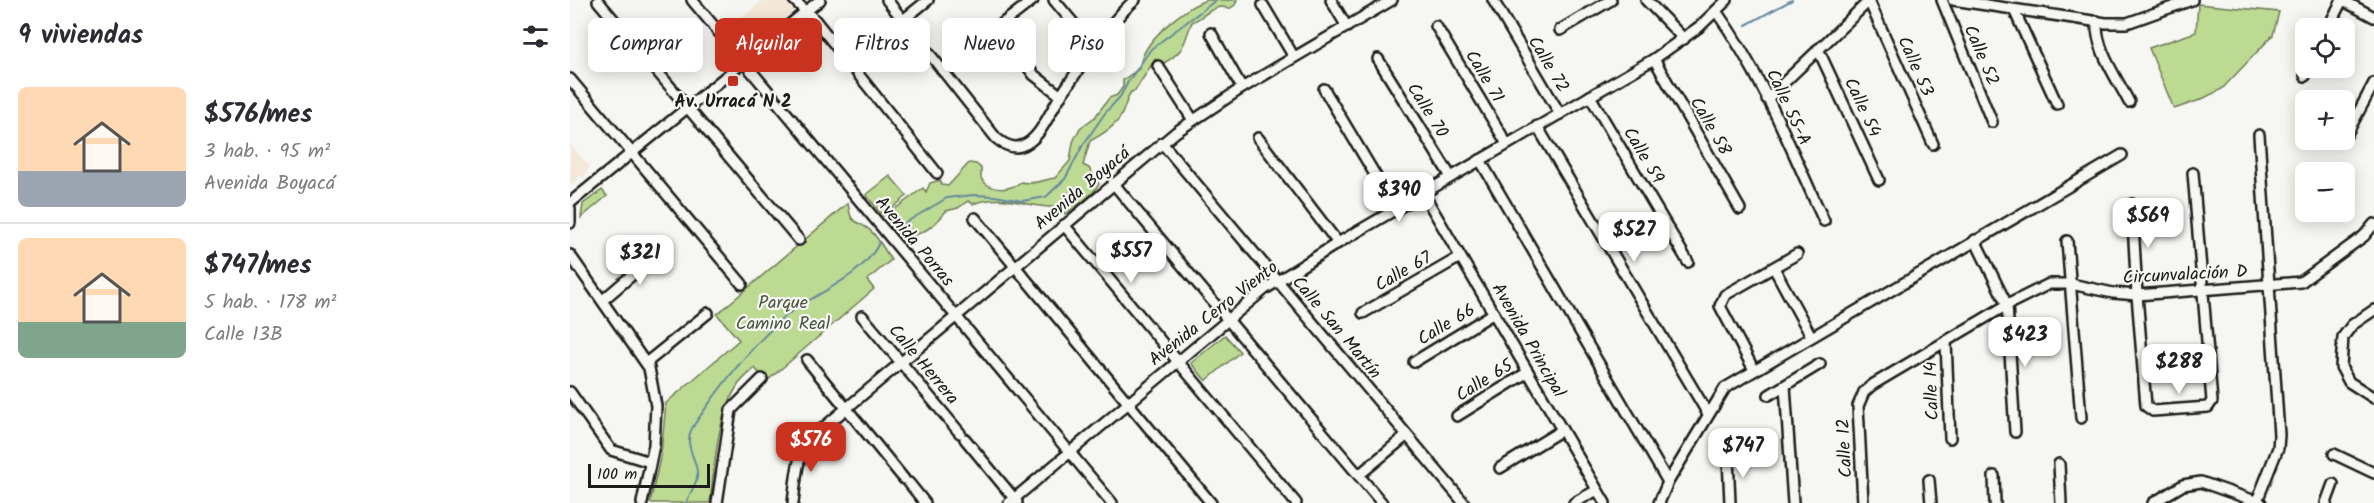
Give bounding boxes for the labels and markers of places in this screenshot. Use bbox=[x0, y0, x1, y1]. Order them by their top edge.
marker: Av. Urracá N 2 bbox=[726, 74, 740, 88]
place label: Av. Urracá N 2 bbox=[675, 88, 791, 117]
pin: $390 bbox=[1363, 172, 1435, 223]
pin: $569 bbox=[2112, 198, 2184, 249]
pin: $527 bbox=[1598, 212, 1670, 263]
pin: $557 bbox=[1095, 233, 1167, 284]
pin: $321 bbox=[604, 235, 676, 286]
pin: $423 bbox=[1989, 317, 2061, 368]
pin: $288 bbox=[2143, 344, 2215, 395]
pin: $576 bbox=[775, 422, 847, 473]
pin: $747 bbox=[1707, 428, 1779, 479]

